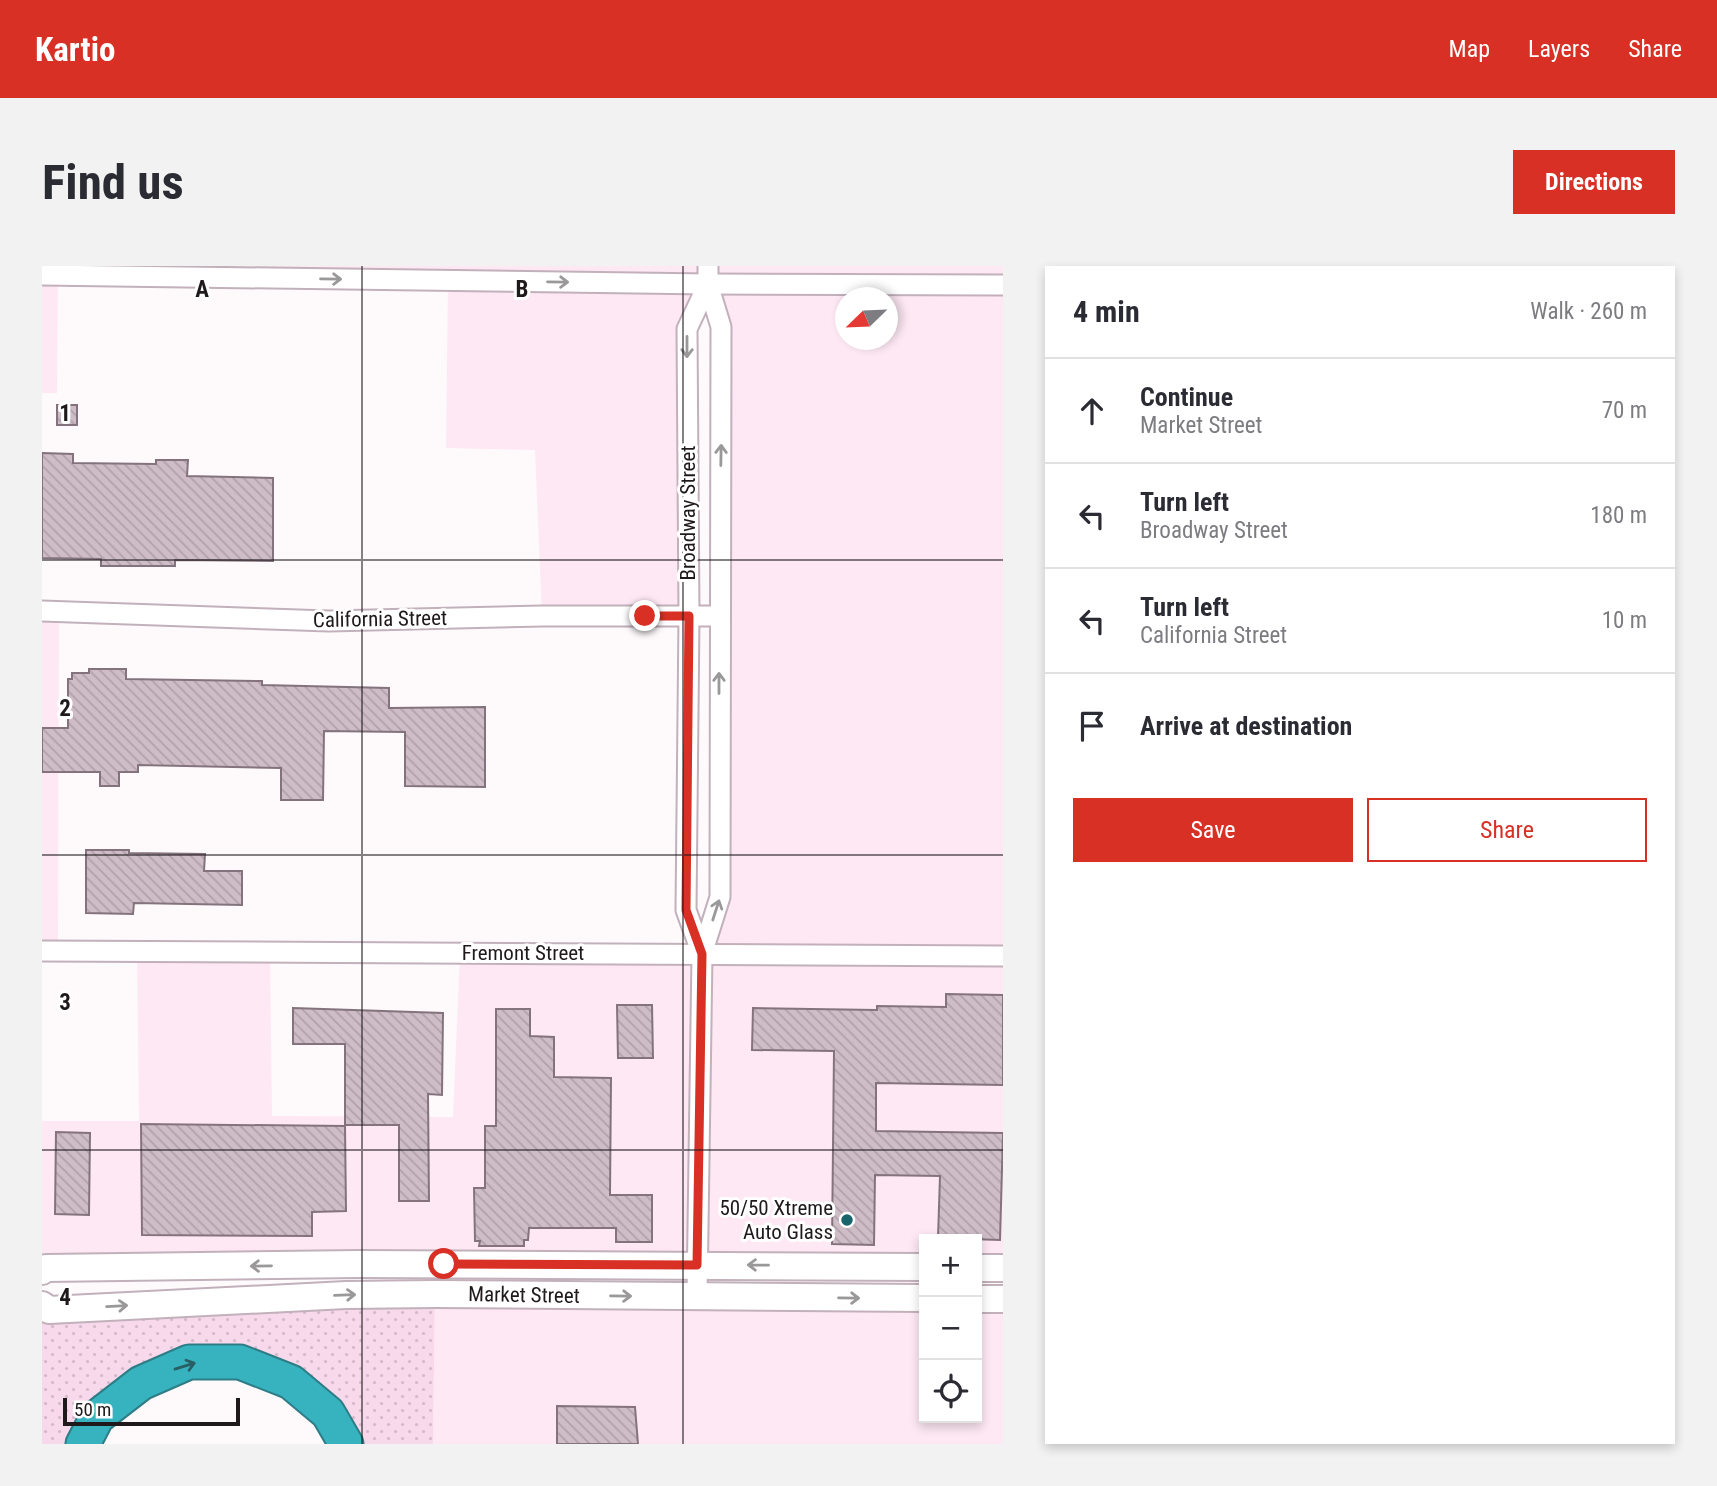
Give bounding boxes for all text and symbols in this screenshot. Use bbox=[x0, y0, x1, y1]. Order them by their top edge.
text: Kartio bbox=[35, 30, 115, 69]
text: Map bbox=[1449, 35, 1490, 63]
text: Layers bbox=[1528, 35, 1590, 63]
text: Share bbox=[1628, 35, 1682, 63]
button: Directions bbox=[1513, 150, 1675, 214]
text: Find us bbox=[42, 154, 184, 211]
one-way arrow bbox=[319, 272, 342, 285]
one-way arrow bbox=[546, 275, 569, 289]
text: A bbox=[195, 276, 209, 303]
text: B bbox=[516, 276, 528, 303]
north arrow bbox=[835, 287, 898, 350]
text: 4 min bbox=[1073, 294, 1140, 329]
text: Walk · 260 m bbox=[1530, 298, 1647, 325]
one-way arrow bbox=[680, 336, 694, 359]
text: Continue bbox=[1140, 382, 1233, 412]
icon: ahead bbox=[1073, 392, 1111, 430]
text: 70 m bbox=[1602, 397, 1647, 424]
text: 1 bbox=[59, 400, 71, 427]
text: Market Street bbox=[1140, 412, 1262, 439]
one-way arrow bbox=[715, 444, 728, 467]
street label: Broadway Street bbox=[676, 445, 700, 581]
text: Turn left bbox=[1140, 487, 1229, 517]
icon: left bbox=[1073, 497, 1111, 535]
text: 180 m bbox=[1590, 502, 1647, 529]
text: Broadway Street bbox=[1140, 517, 1288, 544]
text: Turn left bbox=[1140, 592, 1229, 622]
route end bbox=[629, 600, 660, 631]
icon: left bbox=[1073, 602, 1111, 640]
street label: California Street bbox=[313, 606, 447, 632]
text: 10 m bbox=[1602, 607, 1647, 634]
text: California Street bbox=[1140, 622, 1287, 649]
one-way arrow bbox=[712, 671, 726, 694]
text: 2 bbox=[59, 695, 71, 722]
icon: arrive bbox=[1073, 707, 1111, 745]
text: Arrive at destination bbox=[1140, 711, 1352, 741]
button: Save bbox=[1073, 798, 1353, 862]
button: Share bbox=[1367, 798, 1647, 862]
one-way arrow bbox=[711, 899, 723, 921]
street label: Fremont Street bbox=[462, 941, 584, 965]
text: 3 bbox=[59, 989, 71, 1016]
place label: 50/50 Xtreme Auto Glass bbox=[719, 1196, 833, 1244]
marker: 50/50 Xtreme Auto Glass bbox=[839, 1212, 855, 1228]
map controls bbox=[919, 1234, 982, 1423]
button: + bbox=[919, 1234, 982, 1297]
route start bbox=[428, 1248, 459, 1279]
one-way arrow bbox=[250, 1259, 273, 1272]
one-way arrow bbox=[747, 1259, 770, 1272]
street label: Market Street bbox=[468, 1282, 580, 1308]
text: 4 bbox=[59, 1284, 71, 1311]
one-way arrow bbox=[333, 1289, 356, 1302]
one-way arrow bbox=[609, 1289, 632, 1302]
one-way arrow bbox=[837, 1291, 860, 1305]
button: − bbox=[919, 1297, 982, 1360]
one-way arrow bbox=[106, 1300, 129, 1313]
one-way arrow bbox=[174, 1358, 196, 1371]
button: locate bbox=[919, 1360, 982, 1423]
scale bar bbox=[63, 1395, 240, 1427]
text: 50 m bbox=[74, 1398, 111, 1421]

